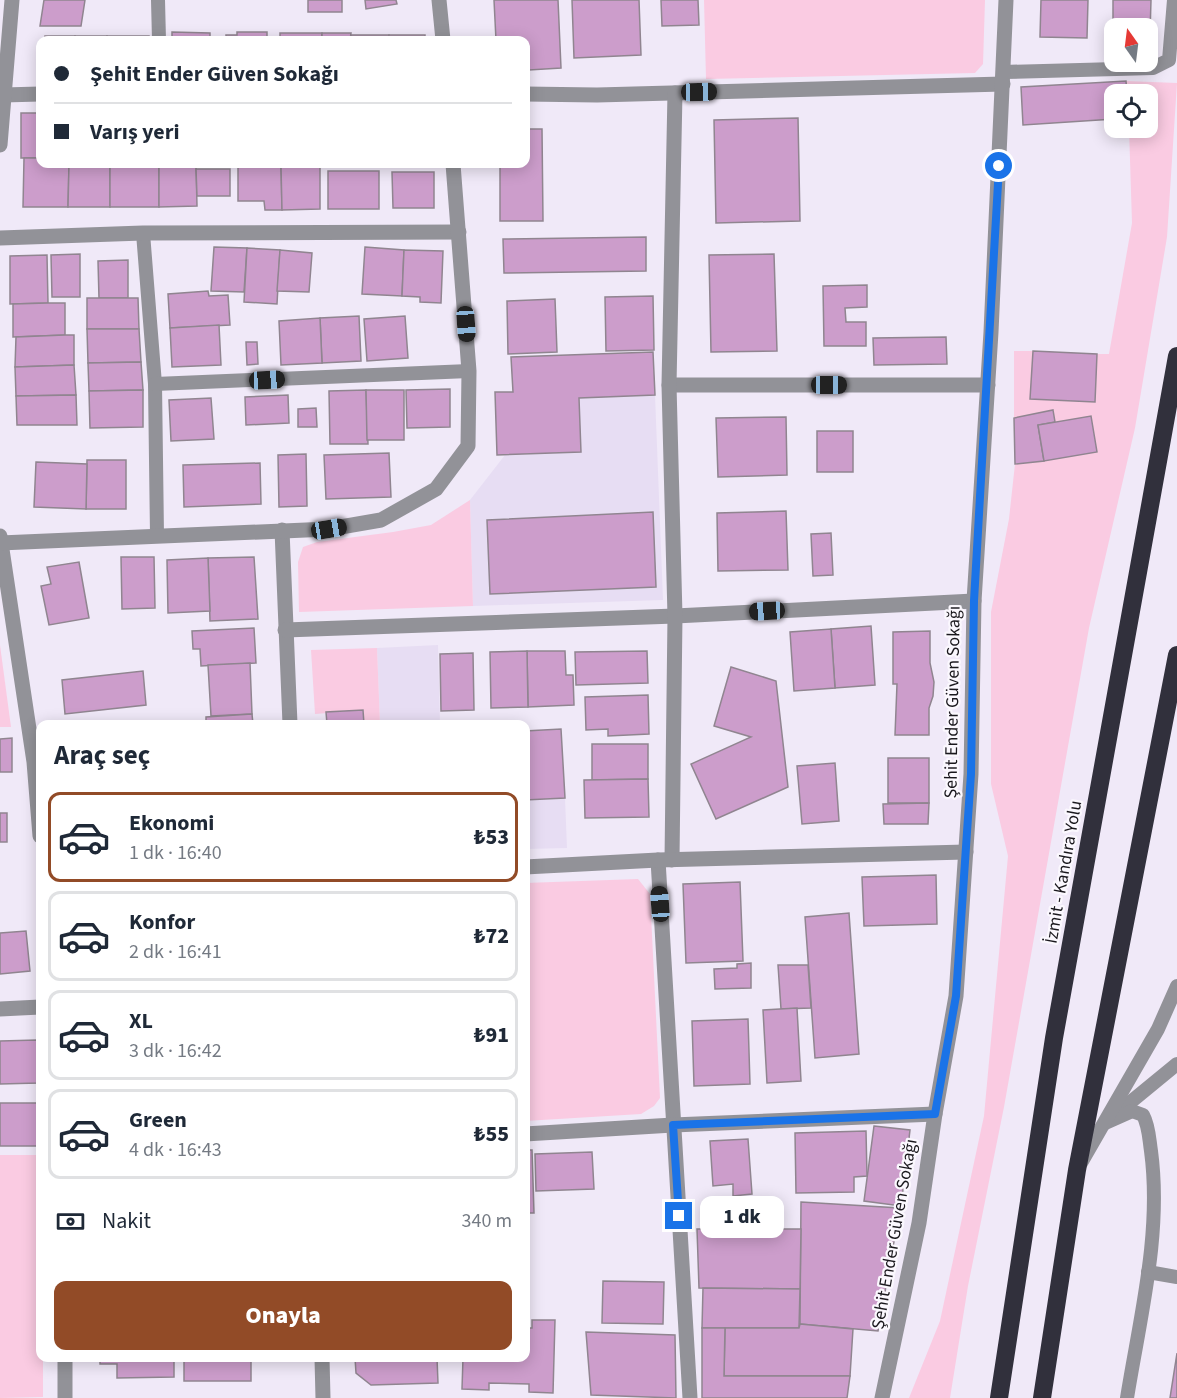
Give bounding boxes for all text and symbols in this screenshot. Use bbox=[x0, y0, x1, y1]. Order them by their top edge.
north arrow bbox=[1104, 18, 1158, 72]
map controls bbox=[1104, 18, 1158, 138]
text: Şehit Ender Güven Sokağı bbox=[90, 58, 339, 90]
car bbox=[681, 83, 717, 101]
button: locate bbox=[1104, 84, 1158, 138]
text: Varış yeri bbox=[90, 116, 180, 148]
route start bbox=[985, 152, 1012, 179]
car bbox=[456, 305, 476, 343]
car bbox=[249, 370, 285, 390]
car bbox=[811, 376, 847, 394]
car bbox=[310, 517, 348, 541]
car bbox=[749, 601, 785, 621]
street label: Şehit Ender Güven Sokağı bbox=[938, 605, 967, 799]
text: Araç seç bbox=[54, 736, 150, 775]
street label: İzmit - Kandıra Yolu bbox=[1039, 799, 1088, 946]
text: Ekonomi bbox=[129, 807, 214, 839]
icon: car bbox=[57, 810, 111, 864]
text: ₺53 bbox=[474, 821, 509, 853]
text: 1 dk · 16:40 bbox=[129, 839, 222, 867]
car bbox=[650, 885, 670, 923]
text: Konfor bbox=[129, 906, 195, 938]
icon: car bbox=[57, 909, 111, 963]
text: ₺72 bbox=[474, 920, 509, 952]
text: 2 dk · 16:41 bbox=[129, 938, 222, 966]
text: XL bbox=[129, 1005, 153, 1037]
icon: car bbox=[57, 1008, 111, 1062]
text: ₺91 bbox=[474, 1019, 509, 1051]
text: 3 dk · 16:42 bbox=[129, 1037, 222, 1065]
text: Green bbox=[129, 1104, 187, 1136]
icon: car bbox=[57, 1107, 111, 1161]
text: ₺55 bbox=[474, 1118, 509, 1150]
text: 4 dk · 16:43 bbox=[129, 1136, 222, 1164]
street label: Şehit Ender Güven Sokağı bbox=[865, 1137, 924, 1331]
callout: 1 dk bbox=[700, 1195, 784, 1237]
route end bbox=[665, 1202, 692, 1229]
text: 1 dk bbox=[723, 1203, 761, 1231]
icon: cash bbox=[54, 1205, 87, 1238]
text: Nakit bbox=[102, 1205, 151, 1237]
text: 340 m bbox=[462, 1207, 512, 1235]
button: Onayla bbox=[54, 1281, 512, 1350]

